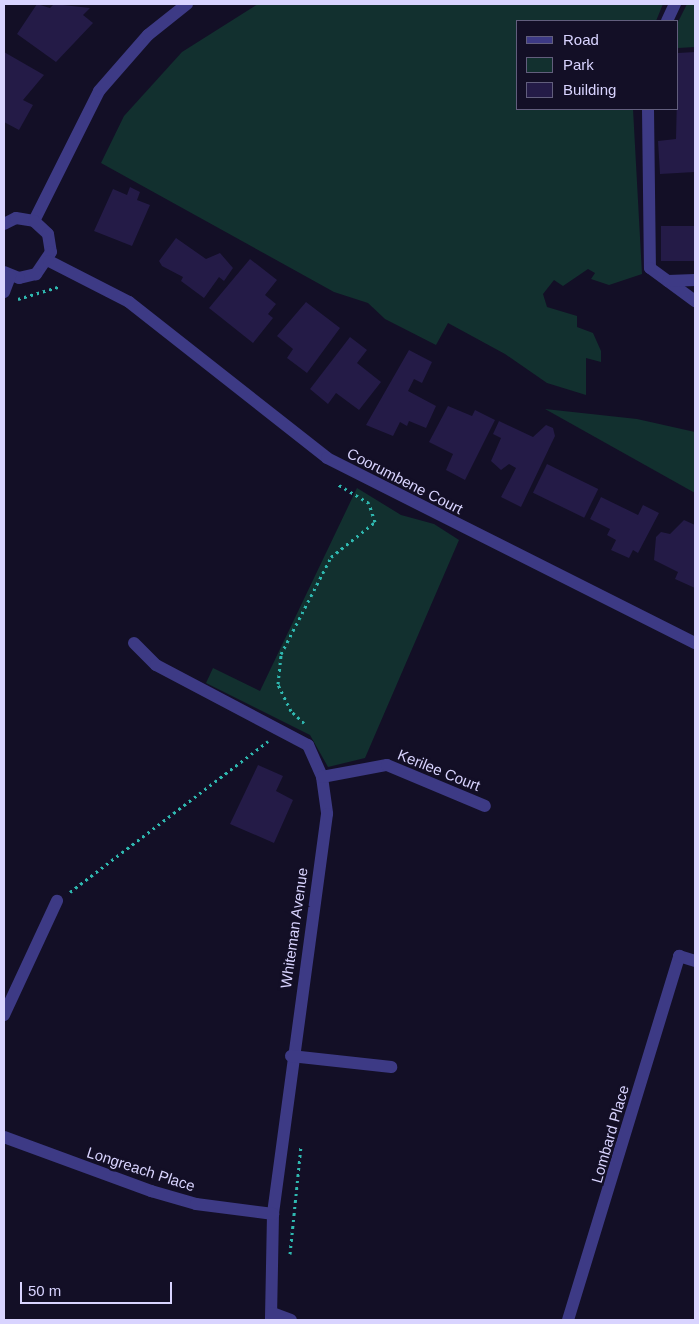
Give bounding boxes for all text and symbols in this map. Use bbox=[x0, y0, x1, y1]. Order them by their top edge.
legend bbox=[516, 20, 679, 110]
text: Road bbox=[563, 31, 599, 48]
text: Park bbox=[563, 56, 594, 73]
text: Building bbox=[563, 81, 616, 98]
street label: Coorumbene Court bbox=[344, 444, 466, 518]
street label: Kerilee Court bbox=[395, 745, 483, 795]
street label: Whiteman Avenue bbox=[277, 866, 311, 990]
street label: Lombard Place bbox=[587, 1083, 633, 1185]
street label: Longreach Place bbox=[85, 1143, 197, 1195]
scale bar bbox=[22, 1272, 175, 1304]
text: 50 m bbox=[28, 1282, 61, 1299]

